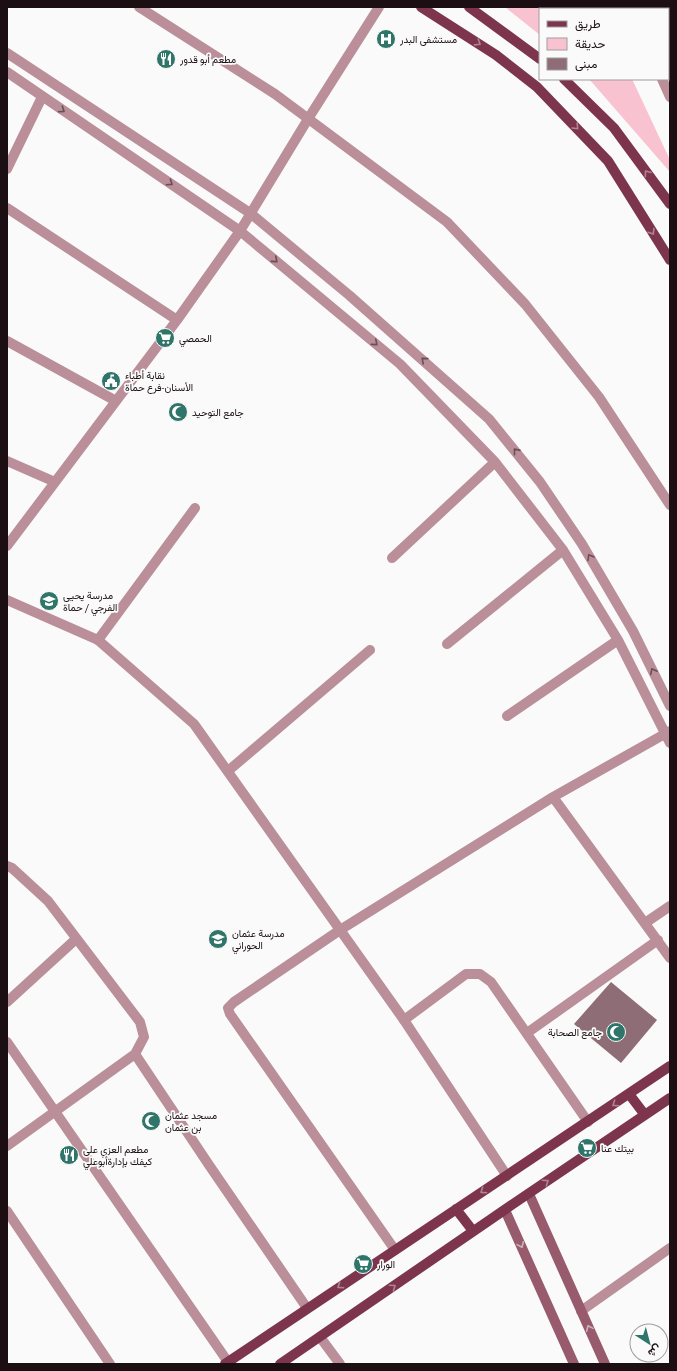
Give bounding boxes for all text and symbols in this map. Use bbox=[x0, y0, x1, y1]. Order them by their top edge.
legend bbox=[539, 8, 669, 80]
text: طريق bbox=[575, 17, 601, 32]
hospital icon: مستشفى البدر bbox=[375, 28, 397, 50]
place label: مستشفى البدر bbox=[399, 34, 457, 46]
text: حديقة bbox=[575, 37, 605, 51]
one-way arrow bbox=[474, 38, 481, 46]
restaurant icon: مطعم أبو قدور bbox=[155, 48, 177, 70]
place label: مطعم أبو قدور bbox=[179, 54, 236, 66]
text: مبنى bbox=[575, 57, 597, 72]
one-way arrow bbox=[58, 105, 65, 113]
one-way arrow bbox=[571, 122, 579, 130]
one-way arrow bbox=[645, 170, 652, 177]
one-way arrow bbox=[166, 178, 173, 186]
one-way arrow bbox=[648, 228, 655, 235]
one-way arrow bbox=[270, 255, 277, 262]
supermarket icon: الحمصي bbox=[154, 327, 176, 349]
place label: الحمصي bbox=[179, 333, 212, 347]
one-way arrow bbox=[370, 339, 377, 346]
one-way arrow bbox=[421, 357, 428, 364]
public building icon: نقابة أطباء الأسنان-فرع حماة bbox=[100, 370, 122, 392]
place label: نقابة أطباء الأسنان-فرع حماة bbox=[125, 370, 193, 394]
mosque icon: جامع التوحيد bbox=[167, 401, 189, 423]
place label: جامع التوحيد bbox=[192, 407, 244, 419]
one-way arrow bbox=[513, 449, 520, 456]
one-way arrow bbox=[588, 554, 595, 561]
school or university icon: مدرسة يحيى الفرجي / حماة bbox=[38, 590, 60, 612]
place label: مدرسة يحيى الفرجي / حماة bbox=[63, 590, 117, 616]
one-way arrow bbox=[650, 668, 658, 675]
school or university icon: مدرسة عثمان الحوراني bbox=[207, 928, 229, 950]
place label: مدرسة عثمان الحوراني bbox=[232, 928, 285, 954]
mosque icon: جامع الصحابة bbox=[605, 1021, 627, 1043]
place label: جامع الصحابة bbox=[548, 1027, 602, 1039]
one-way arrow bbox=[612, 1099, 619, 1106]
mosque icon: مسجد عثمان بن عثمان bbox=[140, 1110, 162, 1132]
place label: مسجد عثمان بن عثمان bbox=[165, 1110, 217, 1134]
supermarket icon: بيتك عنا bbox=[576, 1137, 598, 1159]
place label: بيتك عنا bbox=[601, 1143, 634, 1155]
restaurant icon: مطعم العزي على كيفك بإدارةأبوعلي bbox=[58, 1144, 80, 1166]
place label: مطعم العزي على كيفك بإدارةأبوعلي bbox=[83, 1144, 153, 1170]
one-way arrow bbox=[542, 1180, 549, 1187]
one-way arrow bbox=[480, 1186, 487, 1194]
one-way arrow bbox=[516, 1242, 524, 1249]
supermarket icon: الورار bbox=[352, 1253, 374, 1275]
place label: الورار bbox=[376, 1259, 395, 1271]
one-way arrow bbox=[337, 1282, 344, 1289]
one-way arrow bbox=[389, 1284, 396, 1292]
north arrow bbox=[629, 1323, 669, 1363]
one-way arrow bbox=[586, 1325, 594, 1333]
text: ش bbox=[645, 1342, 664, 1360]

